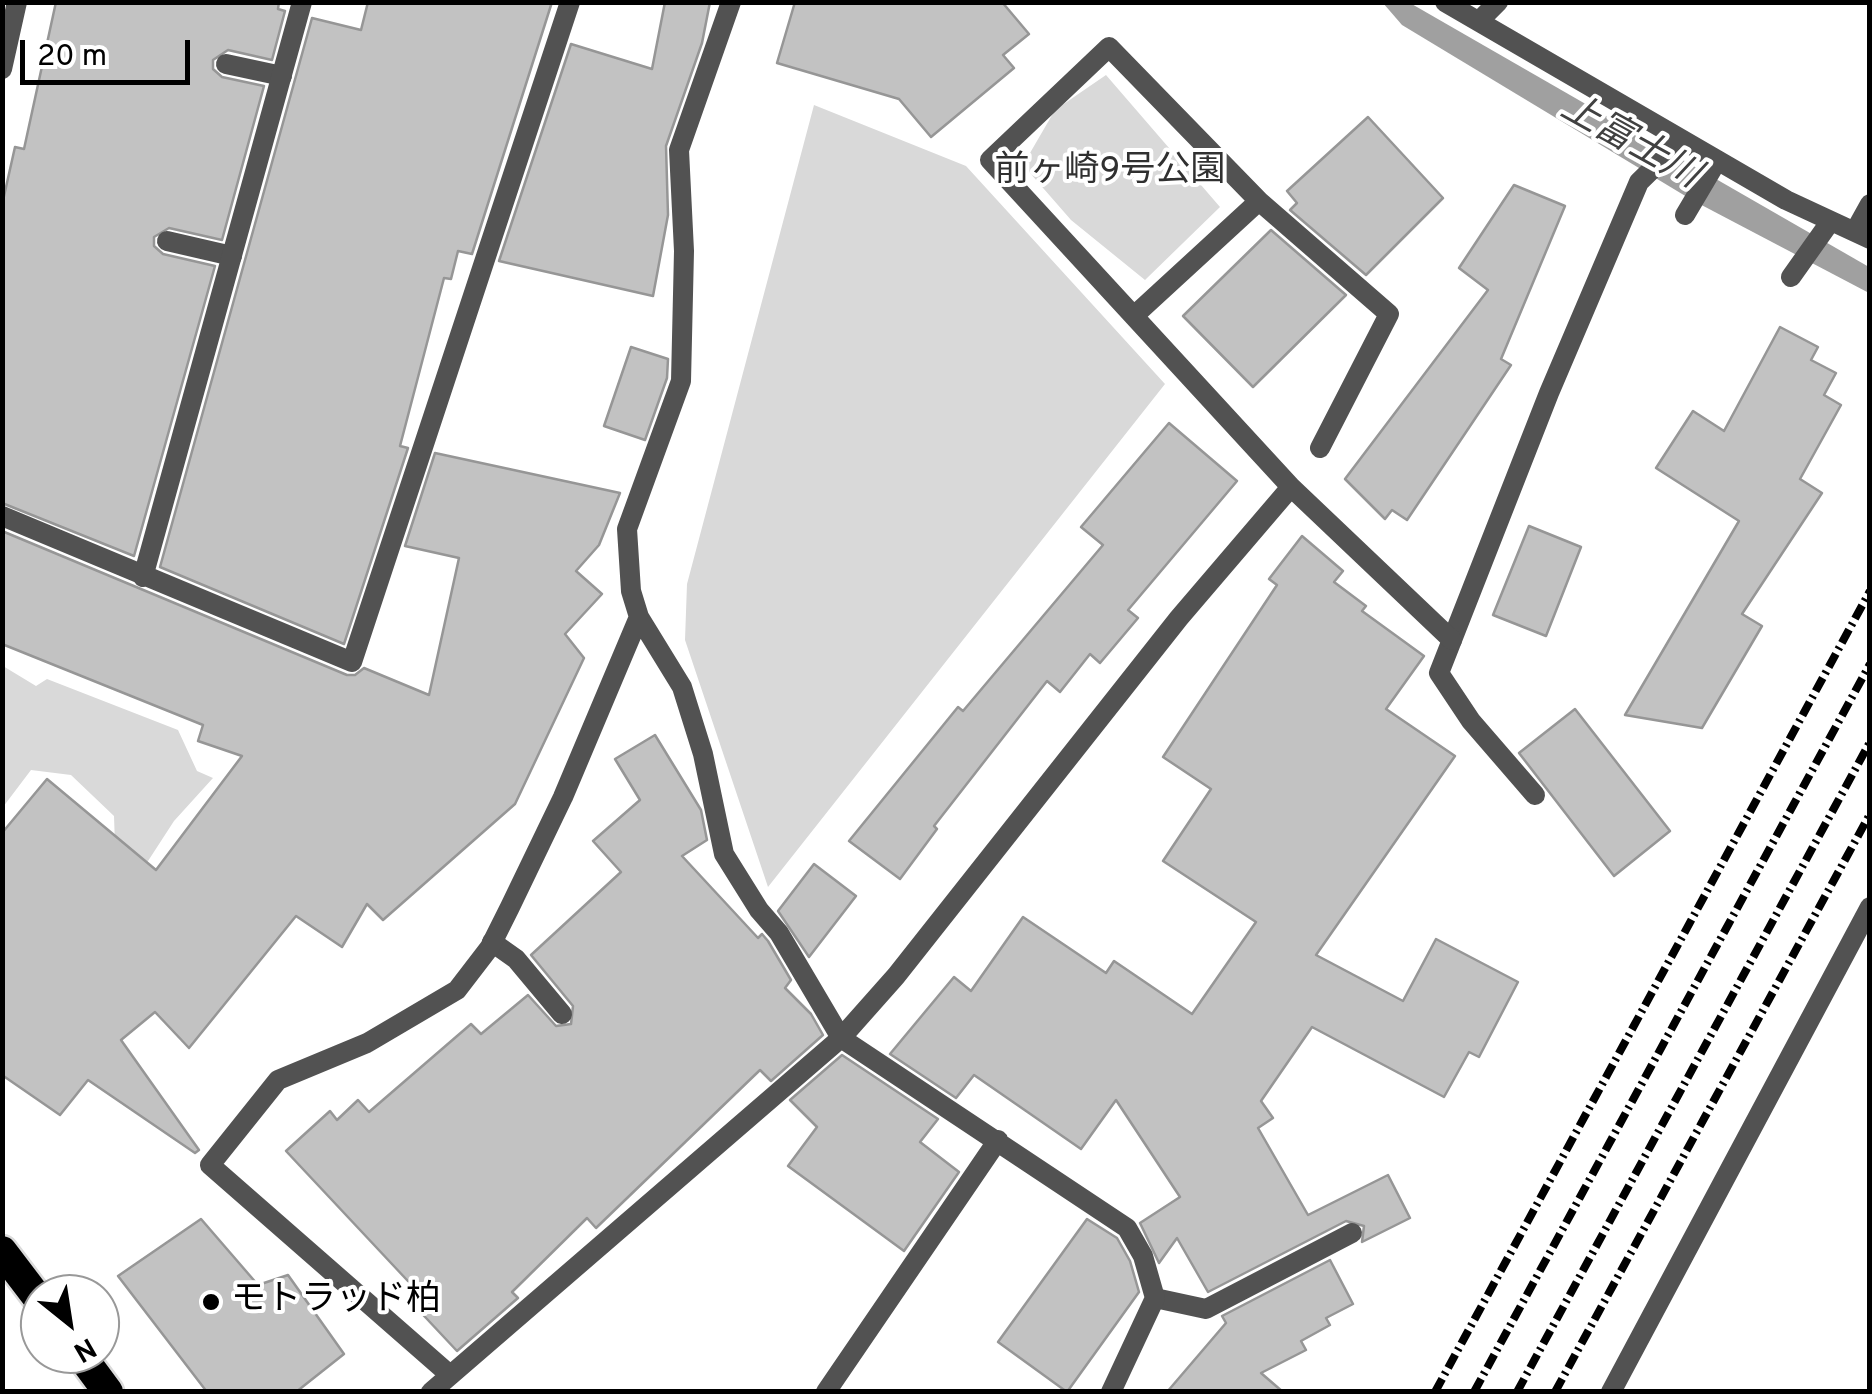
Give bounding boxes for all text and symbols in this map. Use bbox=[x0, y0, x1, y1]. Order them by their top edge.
scale bar bbox=[25, 20, 195, 82]
text: 20 m bbox=[37, 39, 107, 76]
water label: 上富士川 bbox=[1551, 87, 1707, 201]
park label: 前ヶ崎9号公園 bbox=[995, 152, 1225, 194]
north arrow bbox=[20, 1274, 120, 1374]
place label: モトラッド柏 bbox=[231, 1281, 441, 1323]
marker: モトラッド柏 bbox=[200, 1291, 222, 1313]
text: N bbox=[66, 1328, 102, 1369]

